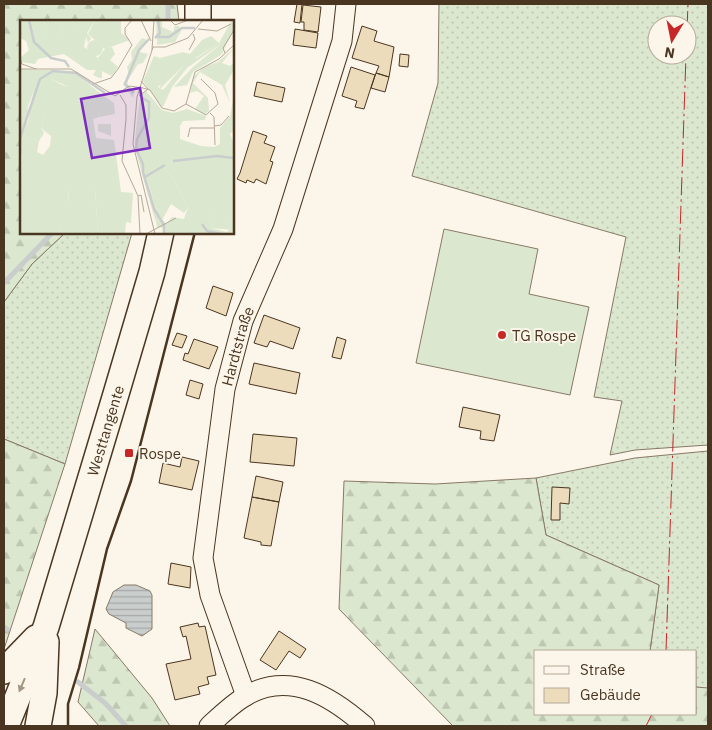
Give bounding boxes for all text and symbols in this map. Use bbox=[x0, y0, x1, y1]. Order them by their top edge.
north arrow bbox=[647, 15, 697, 65]
inset map bbox=[20, 20, 234, 234]
text: N bbox=[663, 43, 676, 63]
street label: Hardtstraße bbox=[217, 303, 258, 388]
place label: TG Rospe bbox=[512, 326, 576, 345]
marker: TG Rospe bbox=[496, 329, 508, 341]
street label: Westtangente bbox=[82, 383, 128, 478]
place label: Rospe bbox=[139, 444, 181, 463]
marker: Rospe bbox=[123, 447, 135, 459]
legend bbox=[534, 650, 697, 715]
text: Straße bbox=[580, 660, 625, 679]
one-way arrow bbox=[18, 678, 26, 692]
text: Gebäude bbox=[580, 685, 641, 704]

